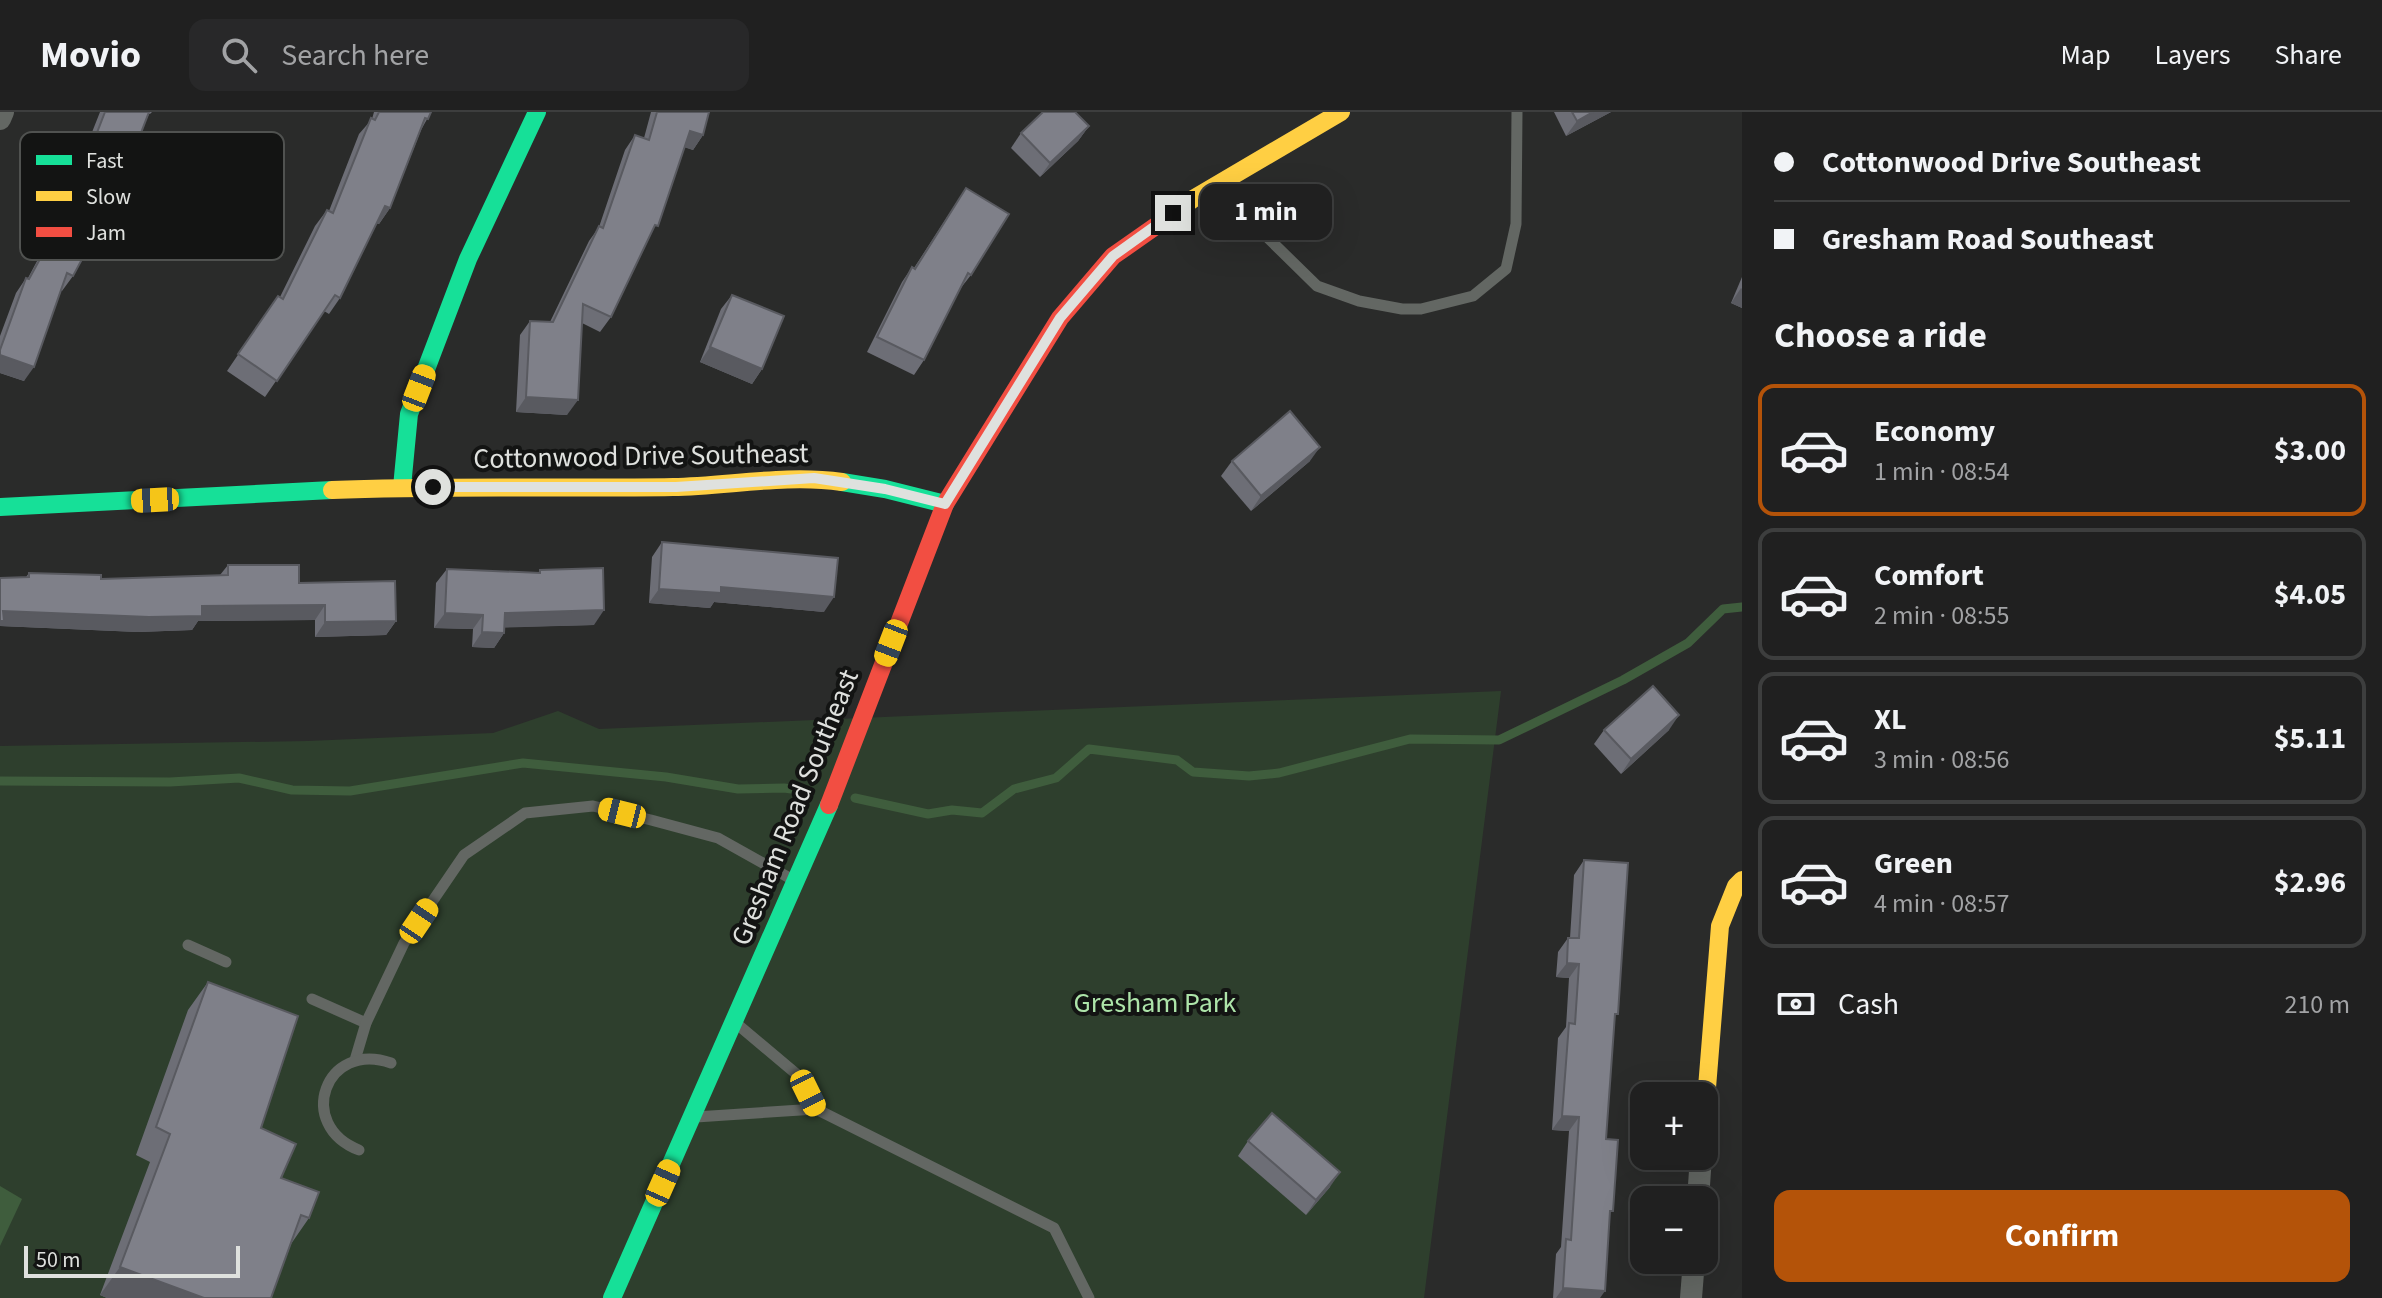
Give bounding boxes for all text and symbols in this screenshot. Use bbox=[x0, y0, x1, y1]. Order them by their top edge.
search box bbox=[189, 19, 749, 91]
text: Movio bbox=[40, 28, 141, 82]
icon: search bbox=[217, 33, 261, 77]
text: Search here bbox=[281, 34, 429, 77]
text: Map bbox=[2060, 35, 2110, 75]
text: Layers bbox=[2154, 35, 2230, 75]
text: Share bbox=[2274, 35, 2342, 75]
legend bbox=[20, 132, 284, 260]
text: Cottonwood Drive Southeast bbox=[1822, 141, 2201, 184]
text: Fast bbox=[86, 145, 124, 177]
text: Slow bbox=[86, 181, 131, 213]
callout: 1 min bbox=[1201, 185, 1333, 241]
text: 1 min bbox=[1234, 193, 1298, 230]
route end bbox=[1155, 195, 1191, 231]
text: Jam bbox=[86, 217, 126, 249]
text: Gresham Road Southeast bbox=[1822, 218, 2154, 261]
text: Choose a ride bbox=[1774, 310, 1987, 361]
car bbox=[399, 361, 439, 415]
text: Economy bbox=[1874, 410, 1995, 453]
icon: car bbox=[1778, 414, 1850, 486]
text: $3.00 bbox=[2274, 429, 2346, 472]
street label: Cottonwood Drive Southeast bbox=[473, 433, 810, 479]
text: 1 min · 08:54 bbox=[1874, 453, 2009, 490]
route start bbox=[415, 469, 451, 505]
car bbox=[130, 487, 180, 513]
text: Comfort bbox=[1874, 554, 1984, 597]
icon: car bbox=[1778, 558, 1850, 630]
text: $4.05 bbox=[2274, 573, 2346, 616]
text: 2 min · 08:55 bbox=[1874, 597, 2009, 634]
car bbox=[871, 616, 911, 670]
street label: Gresham Road Southeast bbox=[721, 663, 869, 951]
text: XL bbox=[1874, 698, 1907, 741]
icon: car bbox=[1778, 702, 1850, 774]
text: $5.11 bbox=[2274, 717, 2346, 760]
text: 3 min · 08:56 bbox=[1874, 741, 2009, 778]
car bbox=[596, 796, 648, 830]
text: Green bbox=[1874, 842, 1953, 885]
icon: car bbox=[1778, 846, 1850, 918]
text: $2.96 bbox=[2274, 861, 2346, 904]
text: 4 min · 08:57 bbox=[1874, 885, 2009, 922]
car bbox=[396, 894, 442, 948]
icon: cash bbox=[1774, 982, 1818, 1026]
park label: Gresham Park bbox=[1074, 983, 1237, 1023]
text: Cash bbox=[1838, 983, 1899, 1026]
text: 210 m bbox=[2284, 986, 2350, 1023]
car bbox=[787, 1066, 829, 1120]
map controls bbox=[1630, 1082, 1718, 1274]
button: + bbox=[1630, 1082, 1718, 1170]
car bbox=[642, 1156, 684, 1210]
button: − bbox=[1630, 1186, 1718, 1274]
button: Confirm bbox=[1774, 1190, 2350, 1282]
scale bar bbox=[24, 1242, 240, 1278]
text: 50 m bbox=[36, 1244, 81, 1276]

